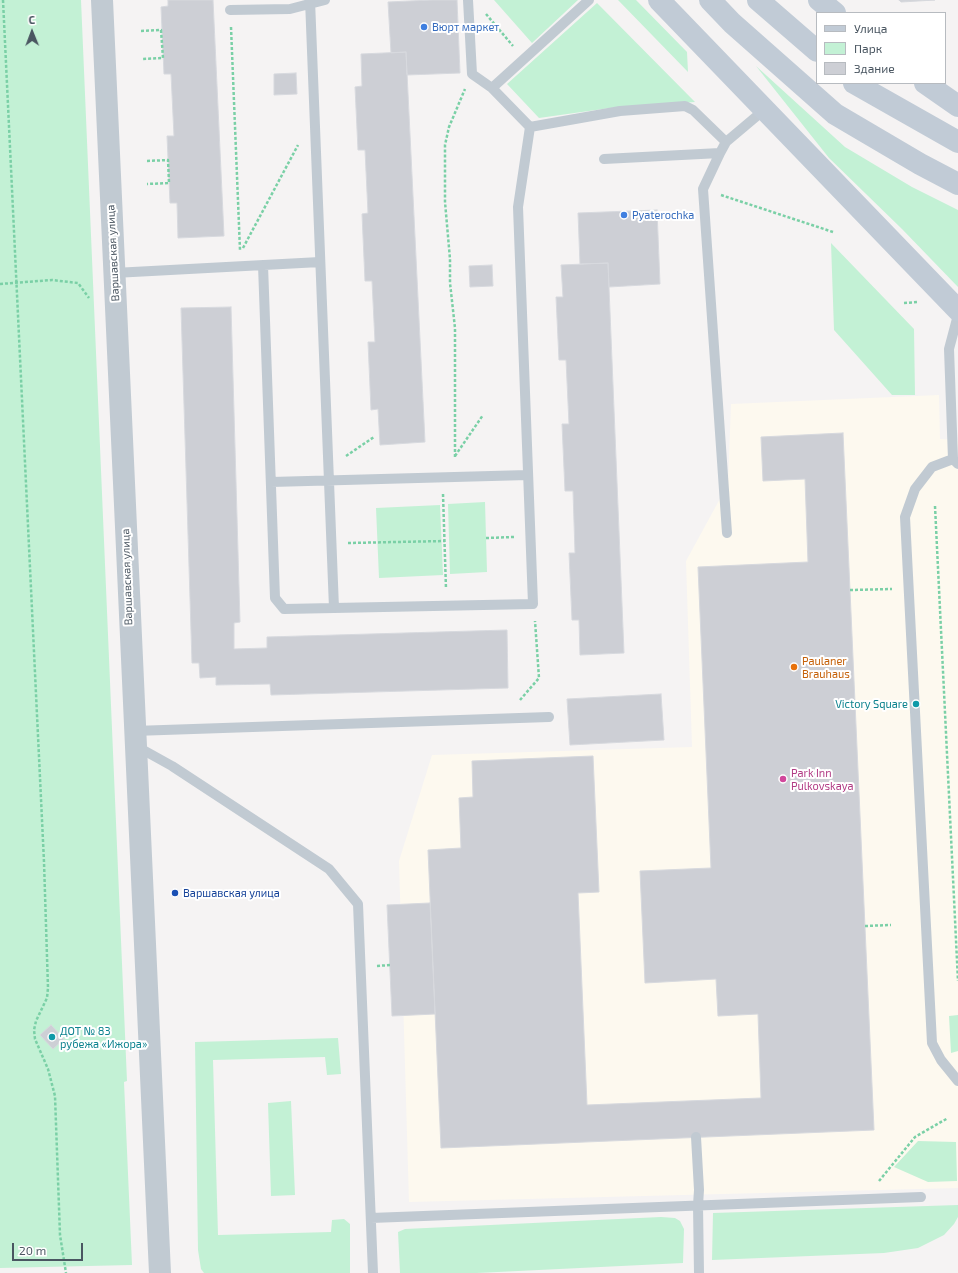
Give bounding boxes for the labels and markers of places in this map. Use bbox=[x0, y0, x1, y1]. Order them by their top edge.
place label: Вюрт маркет bbox=[432, 20, 499, 34]
marker: Вюрт маркет bbox=[419, 22, 429, 32]
place label: Pyaterochka bbox=[632, 208, 694, 222]
marker: Pyaterochka bbox=[619, 210, 629, 220]
place label: Paulaner Brauhaus bbox=[802, 654, 850, 680]
marker: Paulaner Brauhaus bbox=[789, 662, 799, 672]
place label: Victory Square bbox=[835, 697, 908, 711]
marker: Victory Square bbox=[911, 699, 921, 709]
place label: Park Inn Pulkovskaya bbox=[791, 766, 854, 792]
marker: Park Inn Pulkovskaya bbox=[778, 774, 788, 784]
place label: Варшавская улица bbox=[183, 886, 280, 900]
marker: Варшавская улица bbox=[170, 888, 180, 898]
place label: ДОТ № 83 рубежа «Ижора» bbox=[60, 1024, 147, 1050]
marker: ДОТ № 83 рубежа «Ижора» bbox=[47, 1032, 57, 1042]

